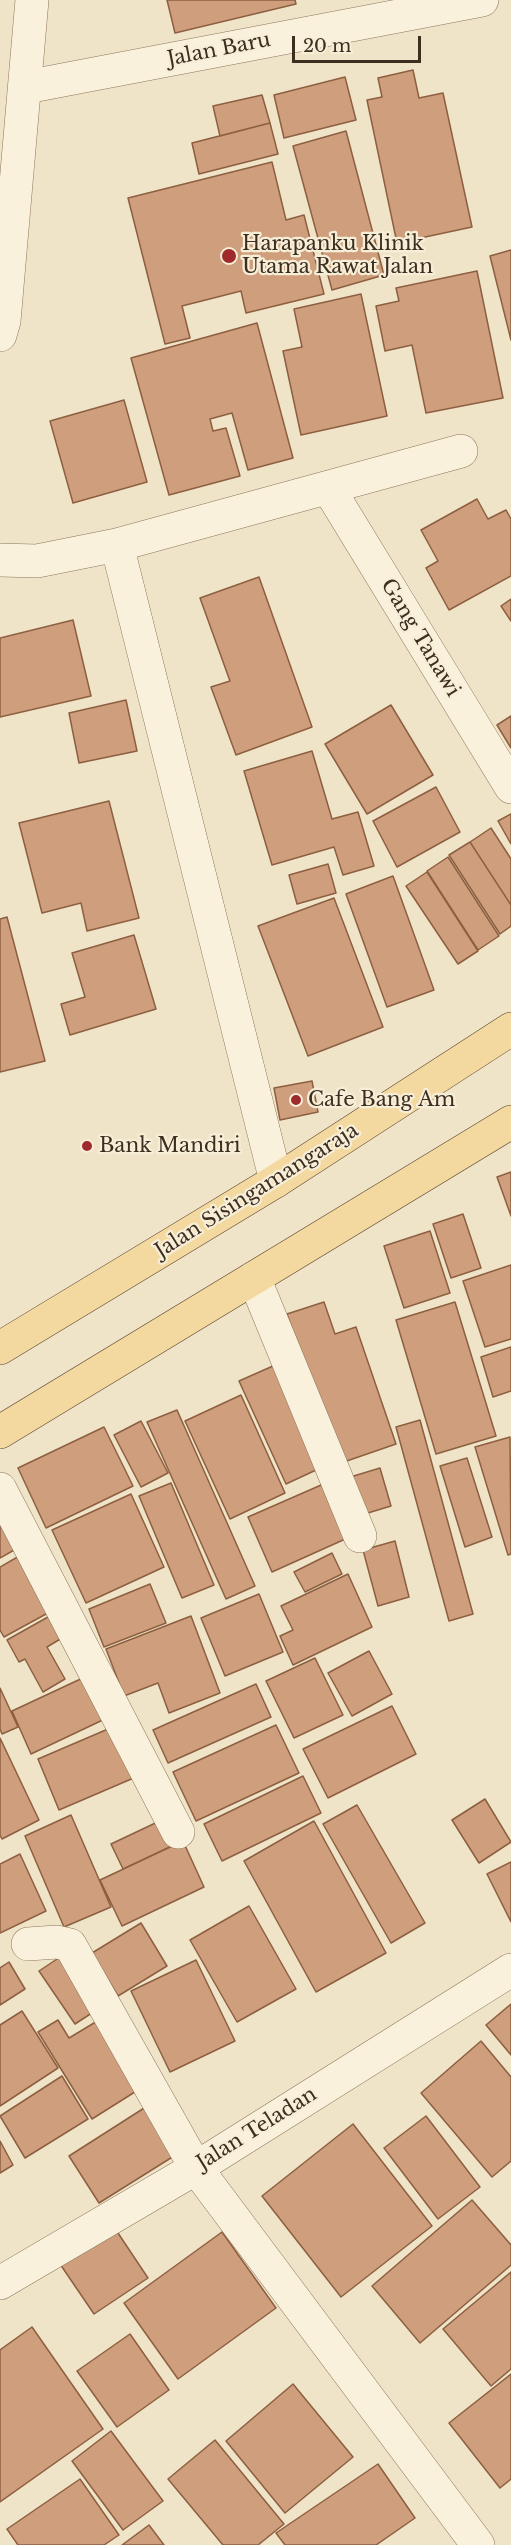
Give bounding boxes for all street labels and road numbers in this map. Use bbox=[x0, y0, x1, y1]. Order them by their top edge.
street label: Jalan Baru bbox=[165, 28, 273, 72]
street label: Gang Tanawi bbox=[375, 575, 465, 701]
street label: Jalan Sisingamangaraja bbox=[151, 1119, 363, 1263]
street label: Jalan Teladan bbox=[193, 2083, 321, 2175]

